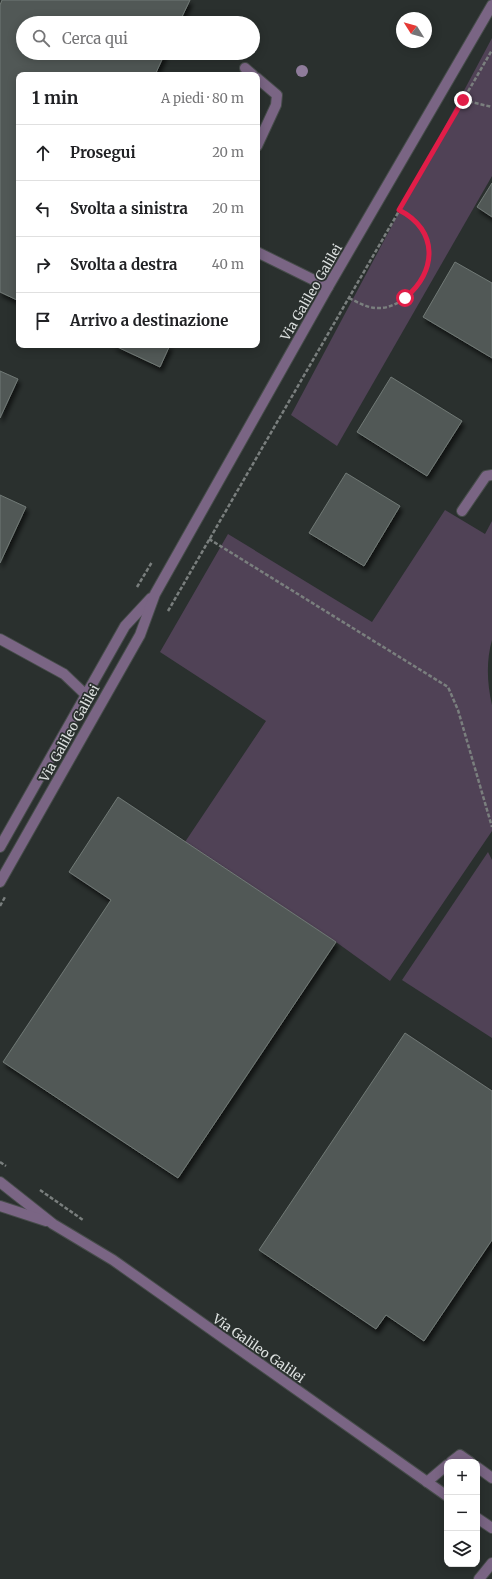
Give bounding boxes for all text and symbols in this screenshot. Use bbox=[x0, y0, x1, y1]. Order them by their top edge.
north arrow bbox=[396, 12, 432, 48]
search box bbox=[16, 16, 260, 60]
icon: search bbox=[30, 27, 52, 49]
text: Cerca qui bbox=[62, 29, 128, 48]
text: 1 min bbox=[32, 87, 78, 109]
text: A piedi · 80 m bbox=[161, 90, 244, 107]
route end bbox=[454, 91, 472, 109]
icon: ahead bbox=[32, 142, 54, 164]
text: Prosegui bbox=[70, 143, 136, 162]
text: 20 m bbox=[212, 144, 244, 161]
icon: left bbox=[32, 198, 54, 220]
text: Svolta a sinistra bbox=[70, 199, 188, 218]
text: 20 m bbox=[212, 200, 244, 217]
street label: Via Galileo Galilei bbox=[276, 241, 346, 345]
icon: right bbox=[32, 254, 54, 276]
text: Svolta a destra bbox=[70, 255, 177, 274]
text: 40 m bbox=[212, 256, 244, 273]
route start bbox=[396, 289, 414, 307]
icon: arrive bbox=[32, 310, 54, 332]
text: Arrivo a destinazione bbox=[70, 311, 228, 330]
street label: Via Galileo Galilei bbox=[35, 682, 103, 786]
street label: Via Galileo Galilei bbox=[208, 1310, 308, 1387]
map controls bbox=[444, 1459, 480, 1567]
button: + bbox=[444, 1459, 480, 1495]
button: − bbox=[444, 1495, 480, 1531]
button: layers bbox=[444, 1531, 480, 1567]

